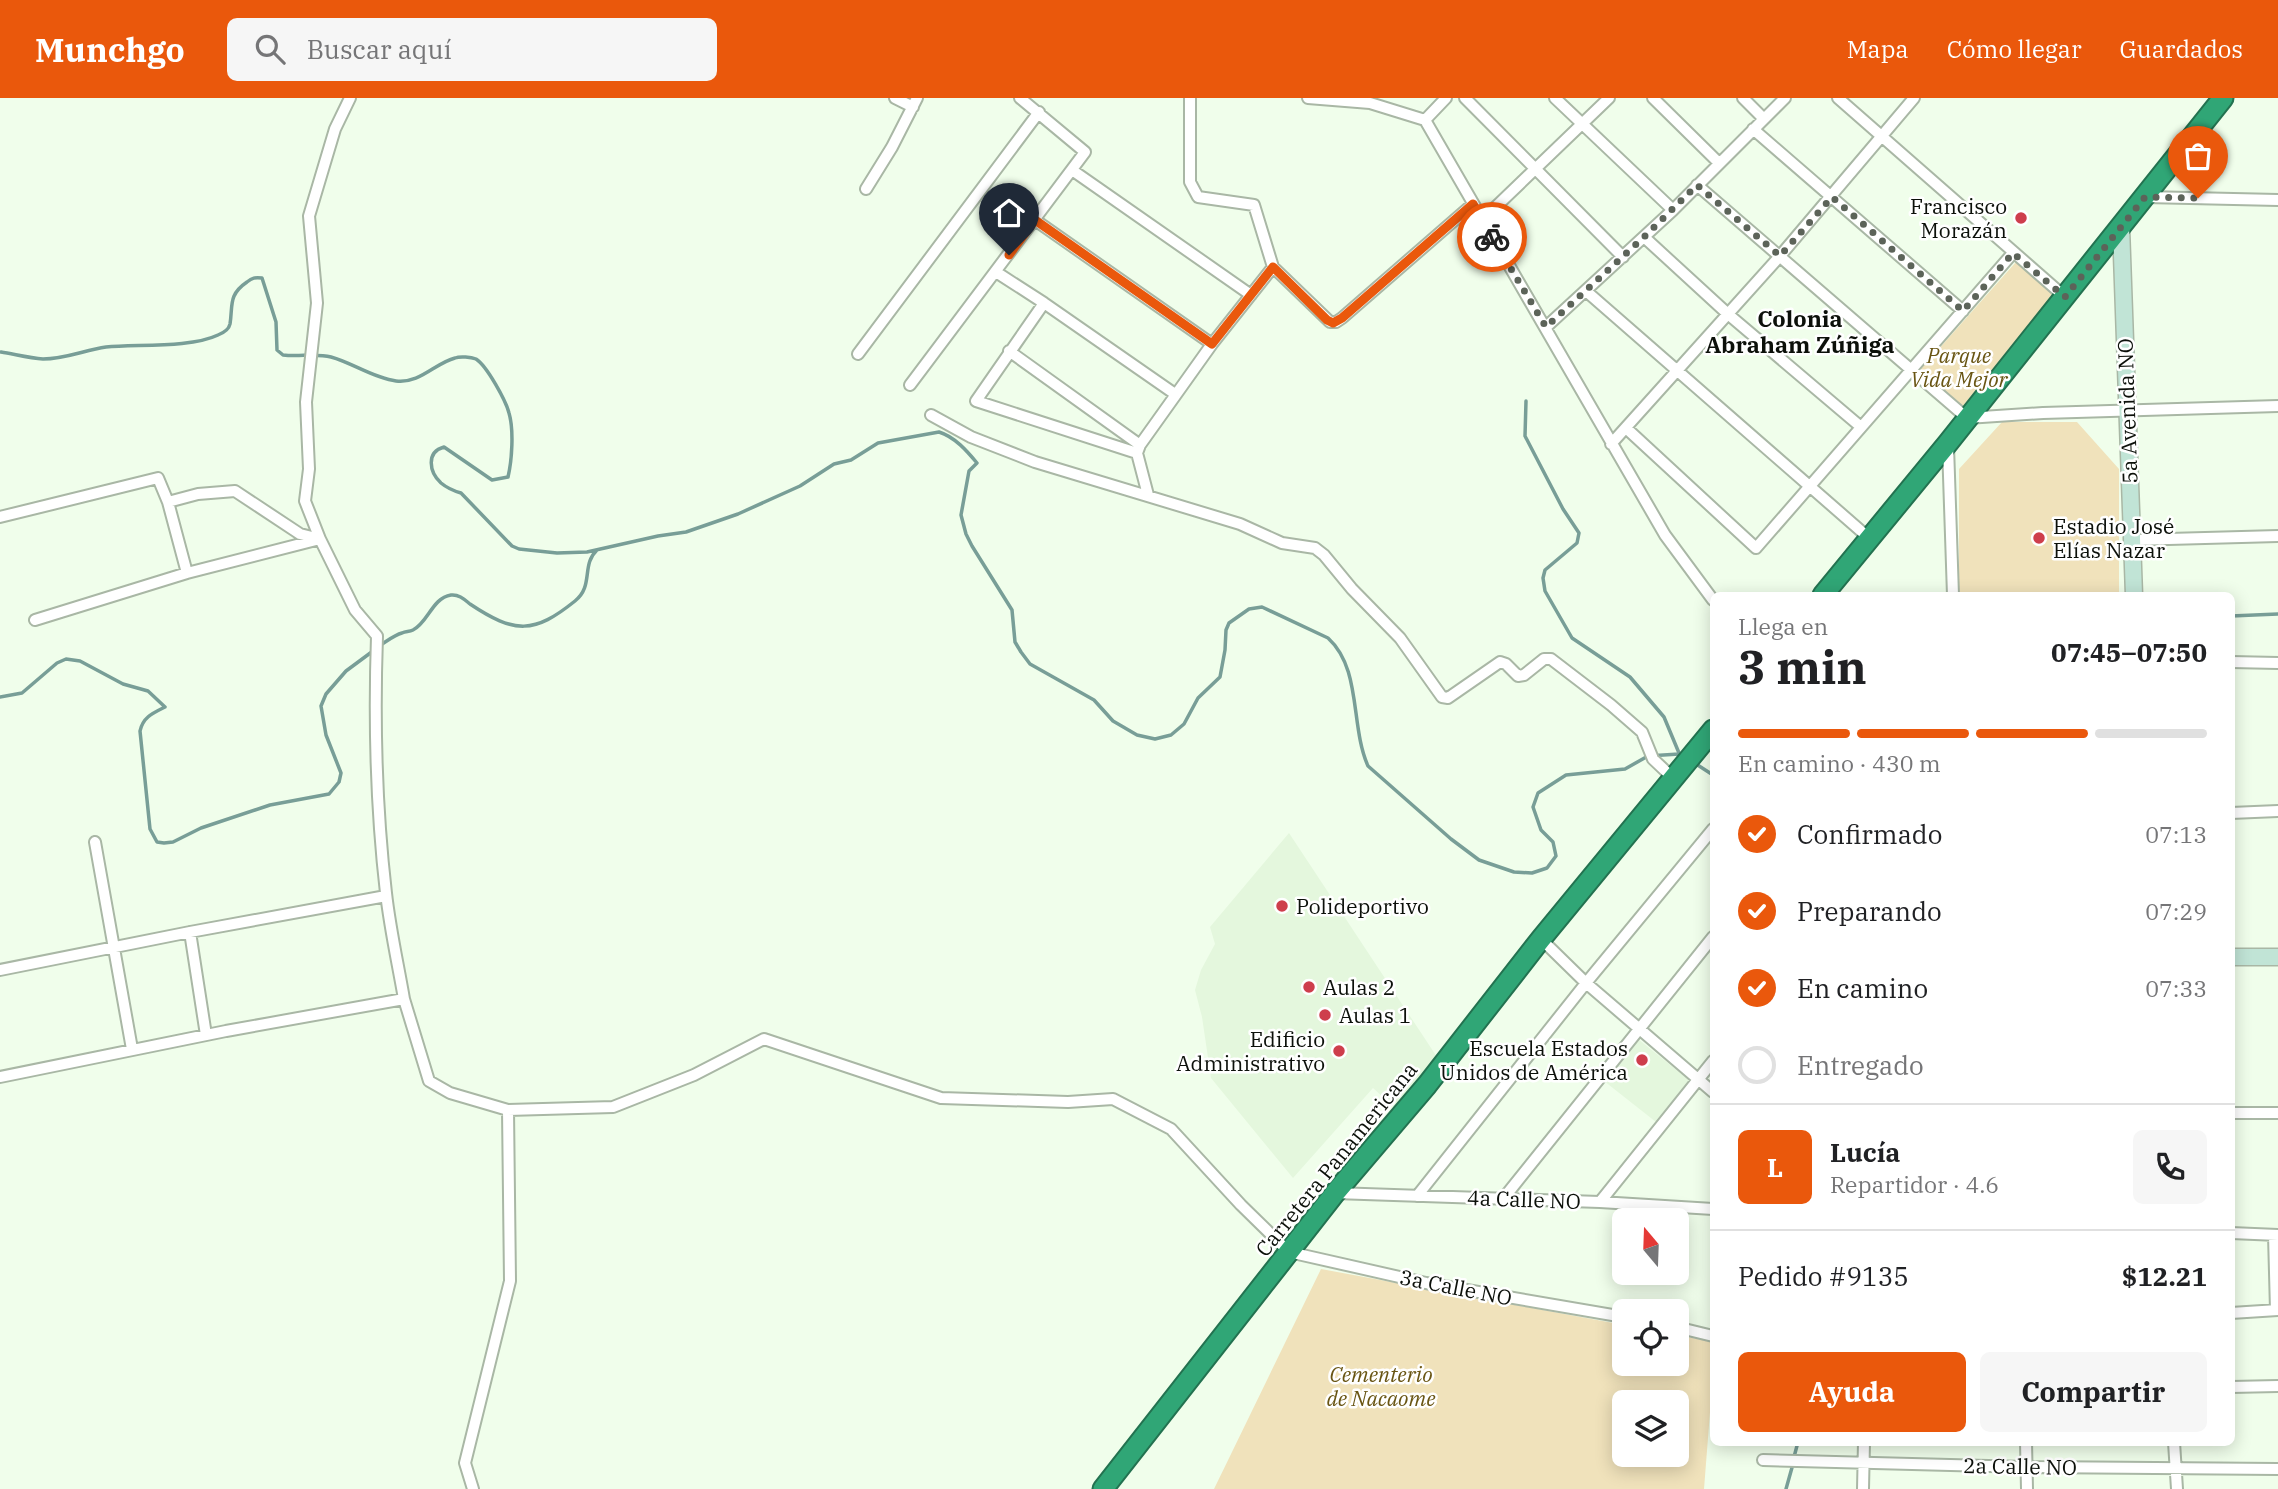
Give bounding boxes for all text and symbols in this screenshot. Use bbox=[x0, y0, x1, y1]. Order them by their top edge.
search box bbox=[227, 18, 717, 81]
text: Munchgo bbox=[35, 28, 185, 71]
icon: search bbox=[251, 30, 289, 68]
text: Buscar aquí bbox=[307, 32, 452, 66]
text: Mapa bbox=[1847, 33, 1909, 65]
text: Cómo llegar bbox=[1947, 33, 2082, 65]
text: Guardados bbox=[2120, 33, 2243, 65]
pin bbox=[2168, 126, 2228, 198]
icon: bag bbox=[2179, 137, 2217, 175]
pin bbox=[979, 183, 1039, 255]
place label: Francisco Morazán bbox=[1910, 192, 2007, 244]
icon: home bbox=[990, 194, 1028, 232]
courier bbox=[1457, 202, 1527, 272]
marker: Francisco Morazán bbox=[2013, 210, 2029, 226]
icon: bike bbox=[1473, 218, 1511, 256]
district label: Colonia Abraham Zúñiga bbox=[1705, 303, 1895, 359]
street label: 5a Avenida NO bbox=[2110, 338, 2144, 484]
park label: Parque Vida Mejor bbox=[1910, 341, 2009, 393]
place label: Estadio José Elías Nazar bbox=[2053, 512, 2174, 564]
marker: Estadio José Elías Nazar bbox=[2031, 530, 2047, 546]
text: Llega en bbox=[1738, 611, 1828, 641]
text: 07:45–07:50 bbox=[2051, 635, 2207, 669]
text: 3 min bbox=[1738, 637, 1867, 697]
text: En camino · 430 m bbox=[1738, 748, 1941, 778]
icon: check bbox=[1738, 815, 1776, 853]
text: Confirmado bbox=[1797, 817, 1942, 851]
text: 07:13 bbox=[2145, 819, 2207, 849]
place label: Polideportivo bbox=[1296, 892, 1429, 920]
icon: check bbox=[1738, 892, 1776, 930]
text: Preparando bbox=[1797, 894, 1942, 928]
text: 07:29 bbox=[2145, 896, 2207, 926]
marker: Polideportivo bbox=[1274, 898, 1290, 914]
icon: check bbox=[1738, 969, 1776, 1007]
text: En camino bbox=[1797, 971, 1928, 1005]
place label: Aulas 2 bbox=[1323, 973, 1395, 1001]
text: 07:33 bbox=[2145, 973, 2207, 1003]
marker: Aulas 2 bbox=[1301, 979, 1317, 995]
place label: Aulas 1 bbox=[1339, 1001, 1411, 1029]
marker: Aulas 1 bbox=[1317, 1007, 1333, 1023]
place label: Edificio Administrativo bbox=[1176, 1025, 1325, 1077]
place label: Escuela Estados Unidos de América bbox=[1440, 1034, 1628, 1086]
marker: Edificio Administrativo bbox=[1331, 1043, 1347, 1059]
text: Entregado bbox=[1797, 1048, 1924, 1082]
marker: Escuela Estados Unidos de América bbox=[1634, 1052, 1650, 1068]
street label: Carretera Panamericana bbox=[1249, 1056, 1423, 1262]
button: phone bbox=[2133, 1130, 2207, 1204]
text: Lucía bbox=[1830, 1135, 1900, 1169]
text: L bbox=[1767, 1150, 1783, 1184]
text: Repartidor · 4.6 bbox=[1830, 1169, 1999, 1199]
street label: 4a Calle NO bbox=[1467, 1183, 1581, 1215]
north arrow bbox=[1612, 1208, 1689, 1284]
map controls bbox=[1612, 1208, 1689, 1467]
text: Pedido #9135 bbox=[1738, 1259, 1909, 1293]
text: $12.21 bbox=[2122, 1259, 2207, 1293]
street label: 3a Calle NO bbox=[1397, 1262, 1515, 1312]
button: locate bbox=[1612, 1299, 1689, 1376]
button: Ayuda bbox=[1738, 1352, 1966, 1432]
button: Compartir bbox=[1980, 1352, 2207, 1432]
park label: Cementerio de Nacaome bbox=[1326, 1360, 1436, 1412]
button: layers bbox=[1612, 1390, 1689, 1467]
street label: 2a Calle NO bbox=[1963, 1451, 2077, 1481]

